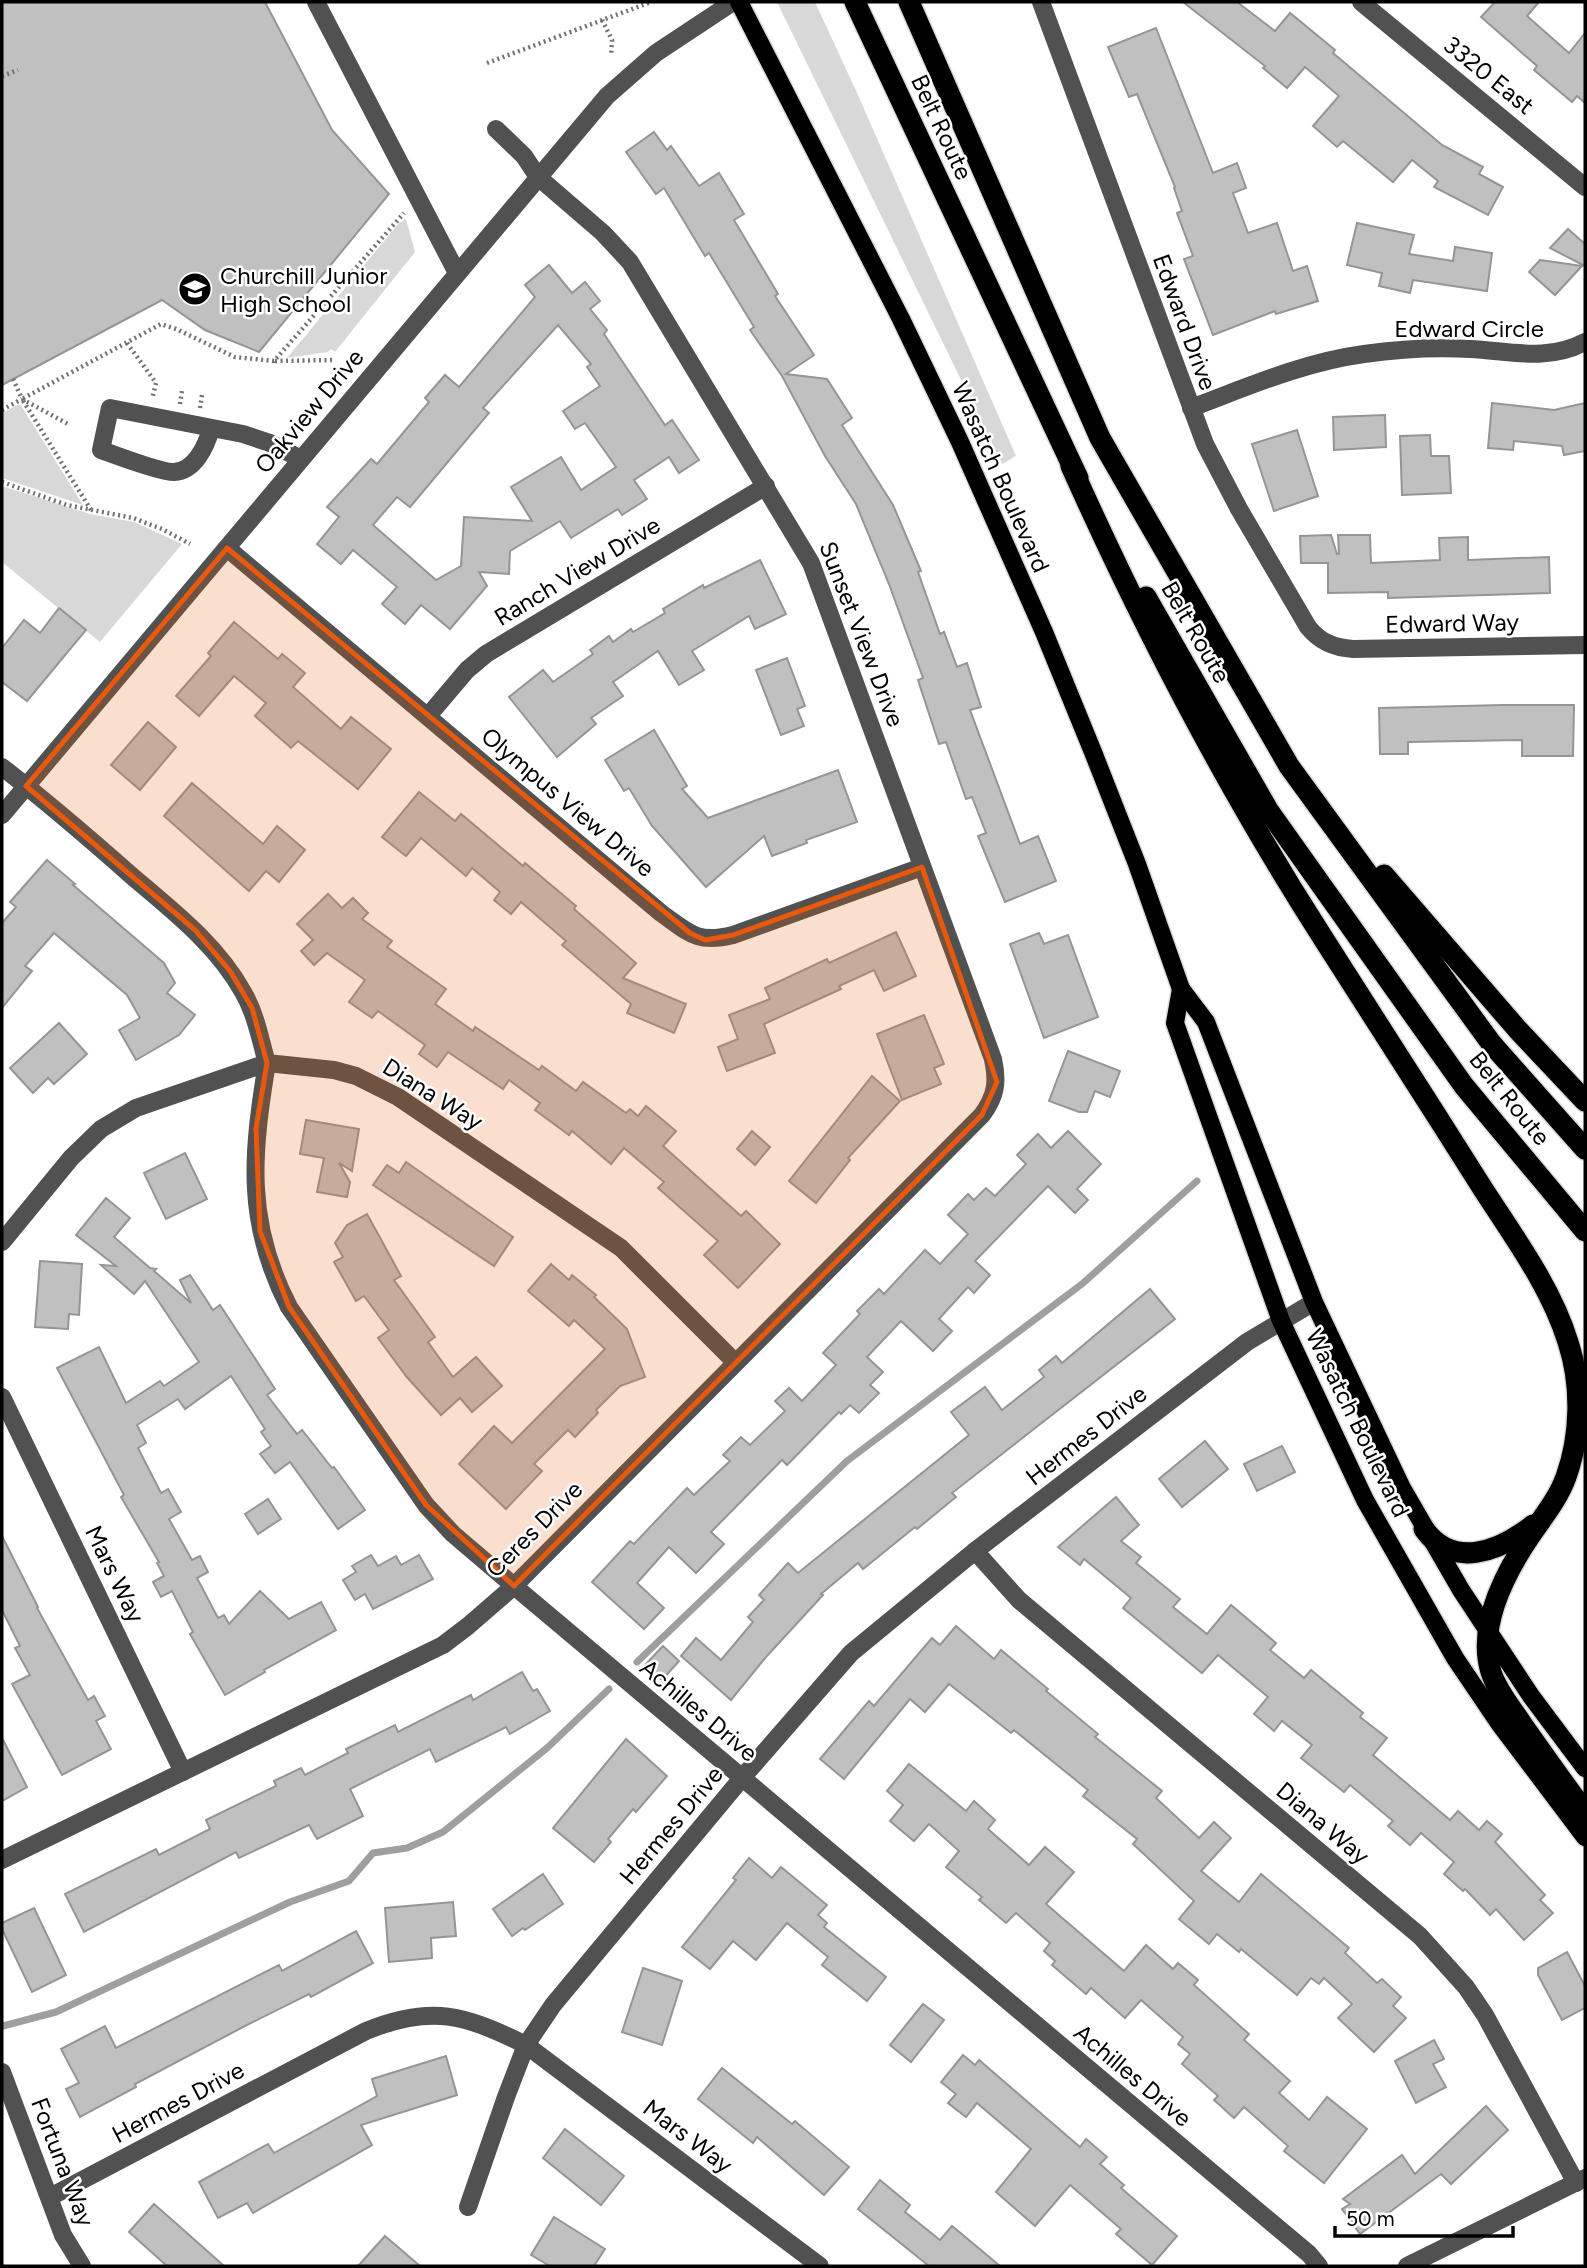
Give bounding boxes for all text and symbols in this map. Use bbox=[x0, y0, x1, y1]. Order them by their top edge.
street label: 3320 East bbox=[1438, 30, 1540, 120]
street label: Belt Route bbox=[905, 70, 979, 184]
street label: Edward Drive bbox=[1147, 250, 1223, 394]
place label: Churchill Junior High School bbox=[220, 261, 387, 318]
school or university icon: Churchill Junior High School bbox=[176, 270, 214, 308]
street label: Edward Circle bbox=[1394, 314, 1544, 343]
street label: Oakview Drive bbox=[249, 343, 369, 479]
street label: Wasatch Boulevard bbox=[946, 377, 1056, 577]
street label: Ranch View Drive bbox=[489, 510, 665, 632]
street label: Sunset View Drive bbox=[813, 537, 911, 731]
street label: Belt Route bbox=[1155, 576, 1237, 688]
street label: Edward Way bbox=[1385, 607, 1520, 639]
street label: Olympus View Drive bbox=[476, 721, 660, 883]
street label: Belt Route bbox=[1463, 1045, 1557, 1151]
street label: Diana Way bbox=[378, 1052, 489, 1136]
street label: Wasatch Boulevard bbox=[1300, 1324, 1416, 1522]
street label: Hermes Drive bbox=[1020, 1379, 1152, 1491]
street label: Ceres Drive bbox=[480, 1475, 588, 1583]
street label: Mars Way bbox=[79, 1521, 151, 1628]
street label: Achilles Drive bbox=[634, 1653, 764, 1767]
street label: Hermes Drive bbox=[613, 1760, 729, 1890]
street label: Diana Way bbox=[1271, 1776, 1376, 1871]
street label: Achilles Drive bbox=[1068, 2018, 1198, 2132]
street label: Hermes Drive bbox=[107, 2055, 249, 2149]
street label: Fortuna Way bbox=[25, 2093, 101, 2231]
street label: Mars Way bbox=[638, 2093, 739, 2179]
scale bar bbox=[1335, 2194, 1514, 2238]
text: 50 m bbox=[1346, 2206, 1395, 2231]

